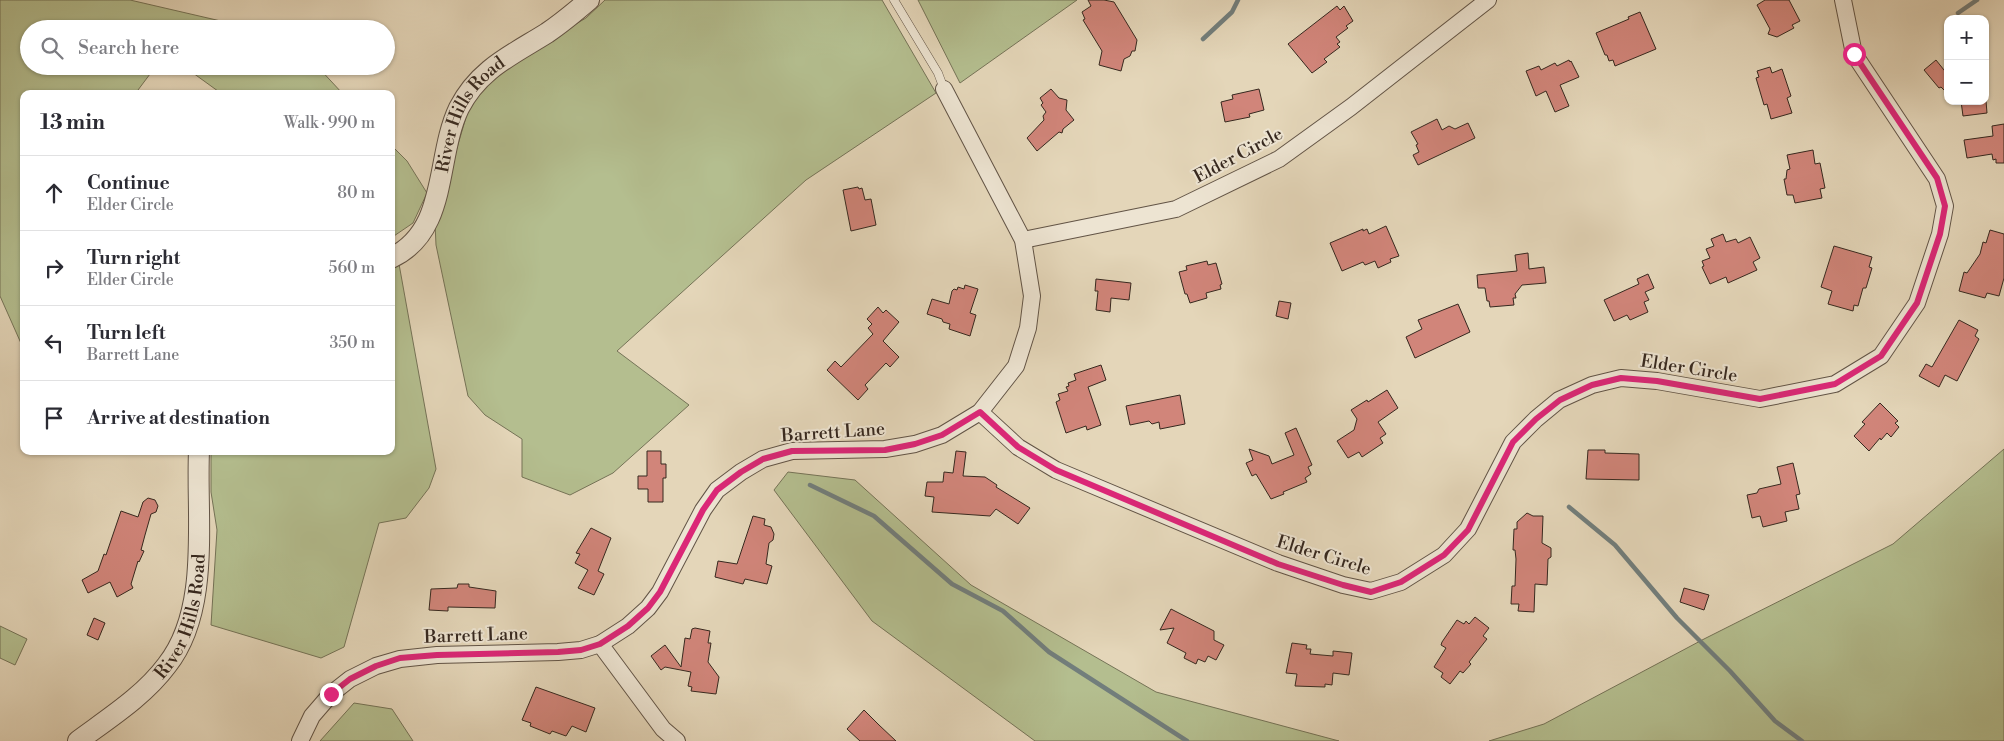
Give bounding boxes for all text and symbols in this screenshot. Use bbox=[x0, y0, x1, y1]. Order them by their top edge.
map controls bbox=[1944, 15, 1989, 105]
button: + bbox=[1944, 15, 1989, 60]
search box bbox=[20, 20, 395, 75]
icon: search bbox=[38, 34, 66, 62]
text: Search here bbox=[78, 36, 179, 60]
route start bbox=[1843, 43, 1866, 66]
street label: River Hills Road bbox=[431, 51, 510, 175]
button: − bbox=[1944, 60, 1989, 105]
text: 13 min bbox=[40, 110, 105, 136]
text: Walk · 990 m bbox=[284, 113, 375, 133]
street label: Elder Circle bbox=[1190, 122, 1287, 189]
text: Continue bbox=[87, 171, 170, 195]
icon: ahead bbox=[40, 179, 68, 207]
text: 80 m bbox=[337, 183, 375, 203]
text: Elder Circle bbox=[87, 195, 174, 215]
text: Turn right bbox=[87, 246, 180, 270]
icon: right bbox=[40, 254, 68, 282]
text: 560 m bbox=[329, 258, 375, 278]
text: Elder Circle bbox=[87, 270, 174, 290]
text: Turn left bbox=[87, 321, 166, 345]
icon: left bbox=[40, 329, 68, 357]
text: 350 m bbox=[329, 333, 375, 353]
text: Barrett Lane bbox=[87, 345, 179, 365]
street label: Elder Circle bbox=[1639, 349, 1739, 388]
icon: arrive bbox=[40, 404, 68, 432]
text: Arrive at destination bbox=[87, 406, 270, 430]
street label: Barrett Lane bbox=[779, 417, 886, 448]
street label: Elder Circle bbox=[1274, 530, 1374, 581]
street label: River Hills Road bbox=[149, 553, 211, 684]
street label: Barrett Lane bbox=[423, 622, 528, 649]
route end bbox=[320, 683, 343, 706]

